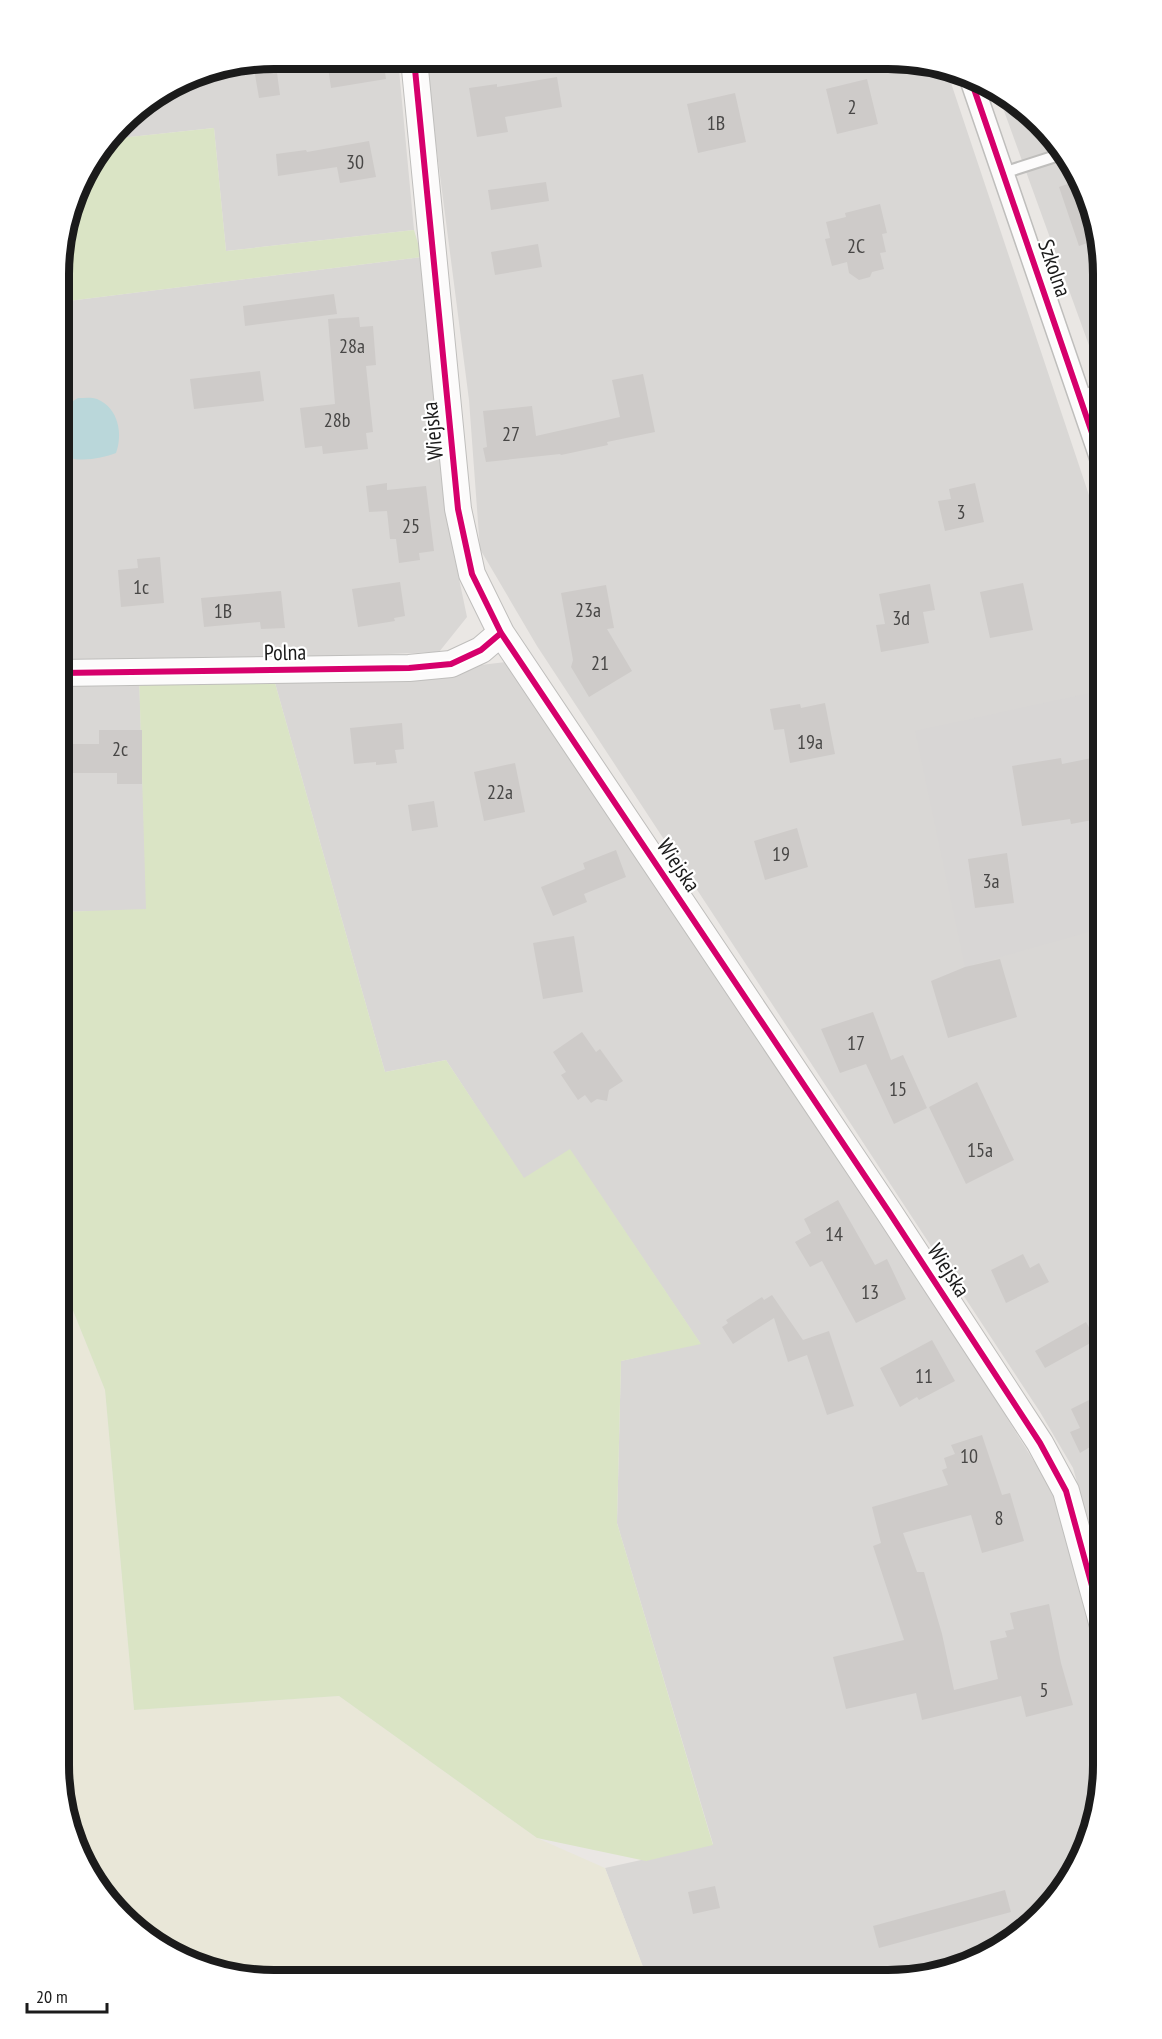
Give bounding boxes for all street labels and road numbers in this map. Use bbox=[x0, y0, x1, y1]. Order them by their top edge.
street label: Szkolna bbox=[1032, 236, 1078, 300]
street label: Wiejska bbox=[415, 401, 449, 461]
street label: Polna bbox=[264, 638, 306, 666]
street label: Wiejska bbox=[651, 833, 707, 897]
street label: Wiejska bbox=[921, 1238, 977, 1302]

